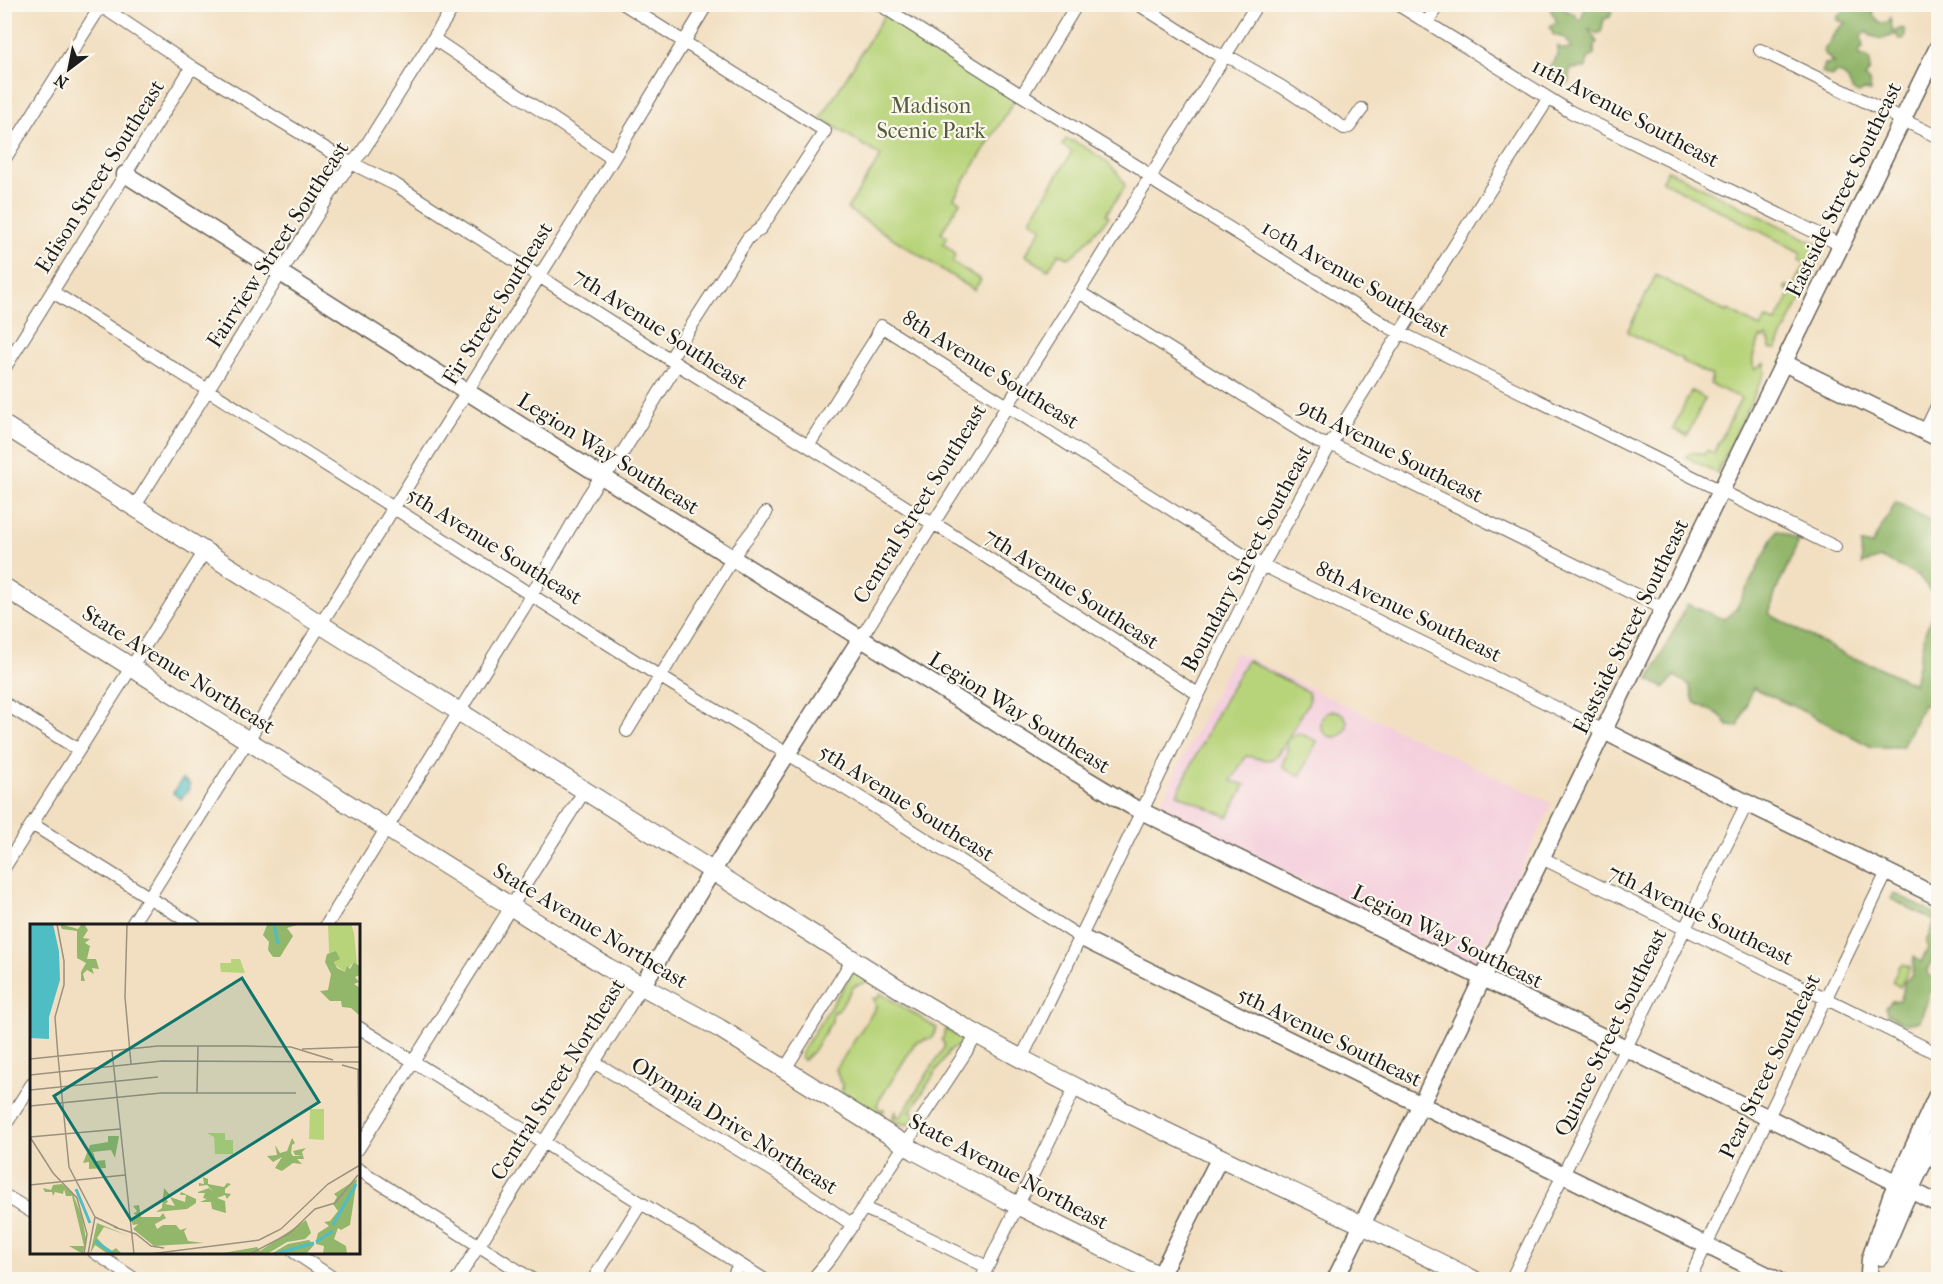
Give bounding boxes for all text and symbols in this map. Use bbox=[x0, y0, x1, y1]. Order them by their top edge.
north arrow bbox=[39, 39, 99, 99]
street label: 11th Avenue Southeast bbox=[1528, 53, 1724, 173]
text: N bbox=[50, 70, 71, 93]
street label: Edison Street Southeast bbox=[30, 75, 170, 278]
street label: Eastside Street Southeast bbox=[1780, 77, 1907, 301]
park label: Madison Scenic Park bbox=[876, 93, 986, 144]
street label: Fairview Street Southeast bbox=[201, 136, 355, 353]
street label: 10th Avenue Southeast bbox=[1257, 215, 1454, 343]
street label: Fir Street Southeast bbox=[437, 217, 558, 390]
street label: 7th Avenue Southeast bbox=[568, 263, 753, 395]
street label: 8th Avenue Southeast bbox=[897, 305, 1084, 435]
street label: Legion Way Southeast bbox=[513, 387, 704, 520]
street label: 9th Avenue Southeast bbox=[1294, 393, 1487, 509]
street label: Central Street Southeast bbox=[848, 399, 992, 608]
street label: Boundary Street Southeast bbox=[1176, 441, 1318, 676]
street label: 5th Avenue Southeast bbox=[402, 481, 587, 610]
street label: Eastside Street Southeast bbox=[1567, 514, 1694, 738]
street label: 7th Avenue Southeast bbox=[979, 523, 1164, 655]
street label: 8th Avenue Southeast bbox=[1311, 556, 1506, 668]
street label: State Avenue Northeast bbox=[77, 600, 280, 740]
street label: Legion Way Southeast bbox=[924, 646, 1115, 779]
street label: 5th Avenue Southeast bbox=[814, 738, 999, 867]
street label: State Avenue Northeast bbox=[488, 857, 693, 994]
street label: 7th Avenue Southeast bbox=[1604, 859, 1798, 971]
street label: Legion Way Southeast bbox=[1348, 879, 1547, 994]
inset map bbox=[30, 924, 360, 1254]
street label: Quince Street Southeast bbox=[1549, 924, 1673, 1141]
street label: Pear Street Southeast bbox=[1714, 970, 1826, 1163]
street label: Central Street Northeast bbox=[485, 974, 631, 1185]
street label: 5th Avenue Southeast bbox=[1233, 981, 1426, 1093]
street label: Olympia Drive Northeast bbox=[626, 1052, 843, 1200]
street label: State Avenue Northeast bbox=[904, 1108, 1113, 1236]

